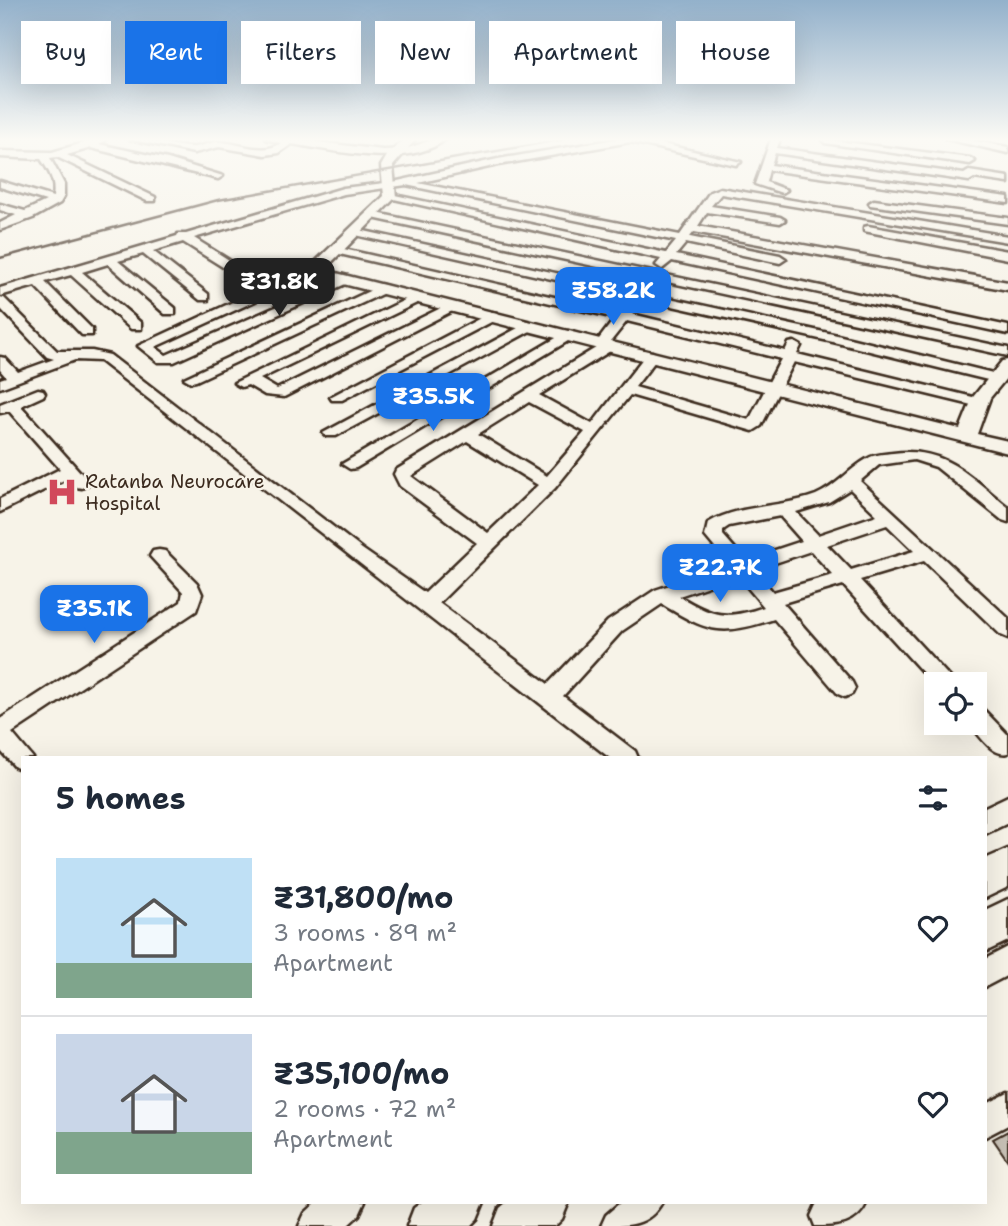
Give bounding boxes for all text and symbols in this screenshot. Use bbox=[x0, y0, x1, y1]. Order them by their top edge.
chip: Buy bbox=[21, 21, 111, 84]
chip: Rent bbox=[125, 21, 227, 84]
chip: Filters bbox=[241, 21, 361, 84]
chip: New bbox=[375, 21, 475, 84]
chip: Apartment bbox=[489, 21, 662, 84]
chip: House bbox=[676, 21, 795, 84]
pin: ₹31.8K bbox=[222, 258, 336, 318]
text: ₹31.8K bbox=[240, 266, 318, 296]
pin: ₹58.2K bbox=[556, 268, 670, 327]
text: ₹58.2K bbox=[571, 275, 655, 305]
pin: ₹35.5K bbox=[376, 374, 490, 433]
text: ₹35.5K bbox=[392, 381, 474, 411]
place label: Ratanba Neurocare Hospital bbox=[85, 469, 265, 516]
hospital icon: Ratanba Neurocare Hospital bbox=[45, 475, 79, 509]
pin: ₹22.7K bbox=[663, 544, 777, 604]
text: ₹22.7K bbox=[678, 552, 762, 582]
pin: ₹35.1K bbox=[37, 586, 151, 645]
text: ₹35.1K bbox=[56, 593, 132, 623]
map controls bbox=[924, 672, 987, 735]
button: locate bbox=[924, 672, 987, 735]
text: 5 homes bbox=[56, 778, 186, 819]
icon: filters bbox=[914, 779, 952, 817]
text: ₹31,800/mo bbox=[273, 877, 453, 918]
icon: home bbox=[112, 886, 196, 970]
icon: heart bbox=[914, 909, 952, 947]
text: 3 rooms · 89 m² bbox=[273, 918, 457, 948]
text: Apartment bbox=[273, 948, 393, 978]
text: ₹35,100/mo bbox=[273, 1053, 449, 1094]
icon: home bbox=[112, 1062, 196, 1146]
icon: heart bbox=[914, 1085, 952, 1123]
text: 2 rooms · 72 m² bbox=[273, 1094, 456, 1124]
text: Apartment bbox=[273, 1124, 393, 1154]

